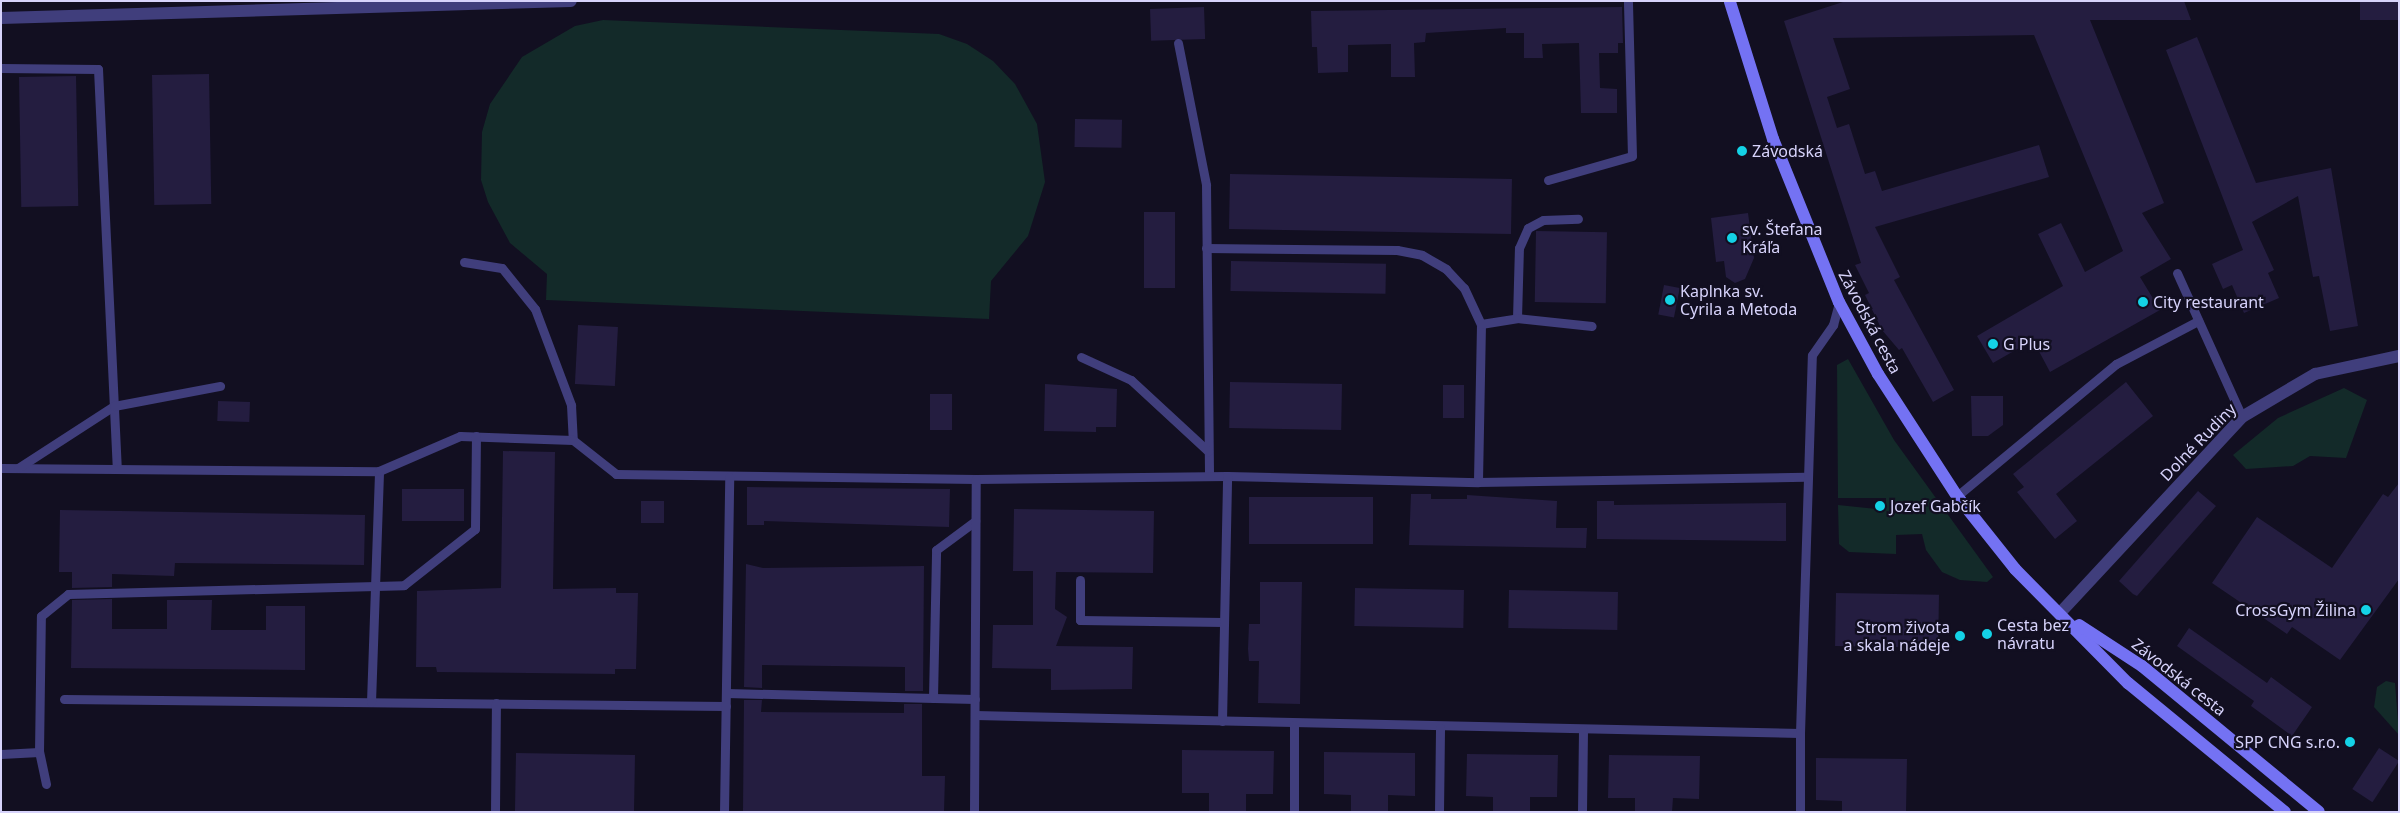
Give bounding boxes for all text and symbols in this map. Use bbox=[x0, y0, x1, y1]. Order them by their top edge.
place label: Závodská bbox=[1752, 141, 1823, 161]
marker: Závodská bbox=[1736, 145, 1748, 157]
place label: sv. Štefana Kráľa bbox=[1742, 219, 1823, 257]
marker: sv. Štefana Kráľa bbox=[1726, 232, 1738, 244]
street label: Závodská cesta bbox=[1835, 267, 1905, 377]
place label: Kaplnka sv. Cyrila a Metoda bbox=[1680, 281, 1797, 319]
place label: City restaurant bbox=[2153, 292, 2264, 312]
marker: Kaplnka sv. Cyrila a Metoda bbox=[1664, 294, 1676, 306]
marker: City restaurant bbox=[2137, 296, 2149, 308]
place label: G Plus bbox=[2003, 334, 2050, 354]
marker: G Plus bbox=[1987, 338, 1999, 350]
street label: Dolné Rudiny bbox=[2156, 399, 2240, 485]
place label: Jozef Gabčík bbox=[1890, 496, 1981, 516]
marker: Jozef Gabčík bbox=[1874, 500, 1886, 512]
place label: CrossGym Žilina bbox=[2235, 600, 2356, 620]
marker: CrossGym Žilina bbox=[2360, 604, 2372, 616]
place label: Cesta bez návratu bbox=[1997, 615, 2069, 653]
place label: Strom života a skala nádeje bbox=[1844, 617, 1950, 655]
marker: Cesta bez návratu bbox=[1981, 628, 1993, 640]
marker: Strom života a skala nádeje bbox=[1954, 630, 1966, 642]
street label: Závodská cesta bbox=[2128, 634, 2230, 720]
place label: SPP CNG s.r.o. bbox=[2235, 732, 2340, 752]
marker: SPP CNG s.r.o. bbox=[2344, 736, 2356, 748]

